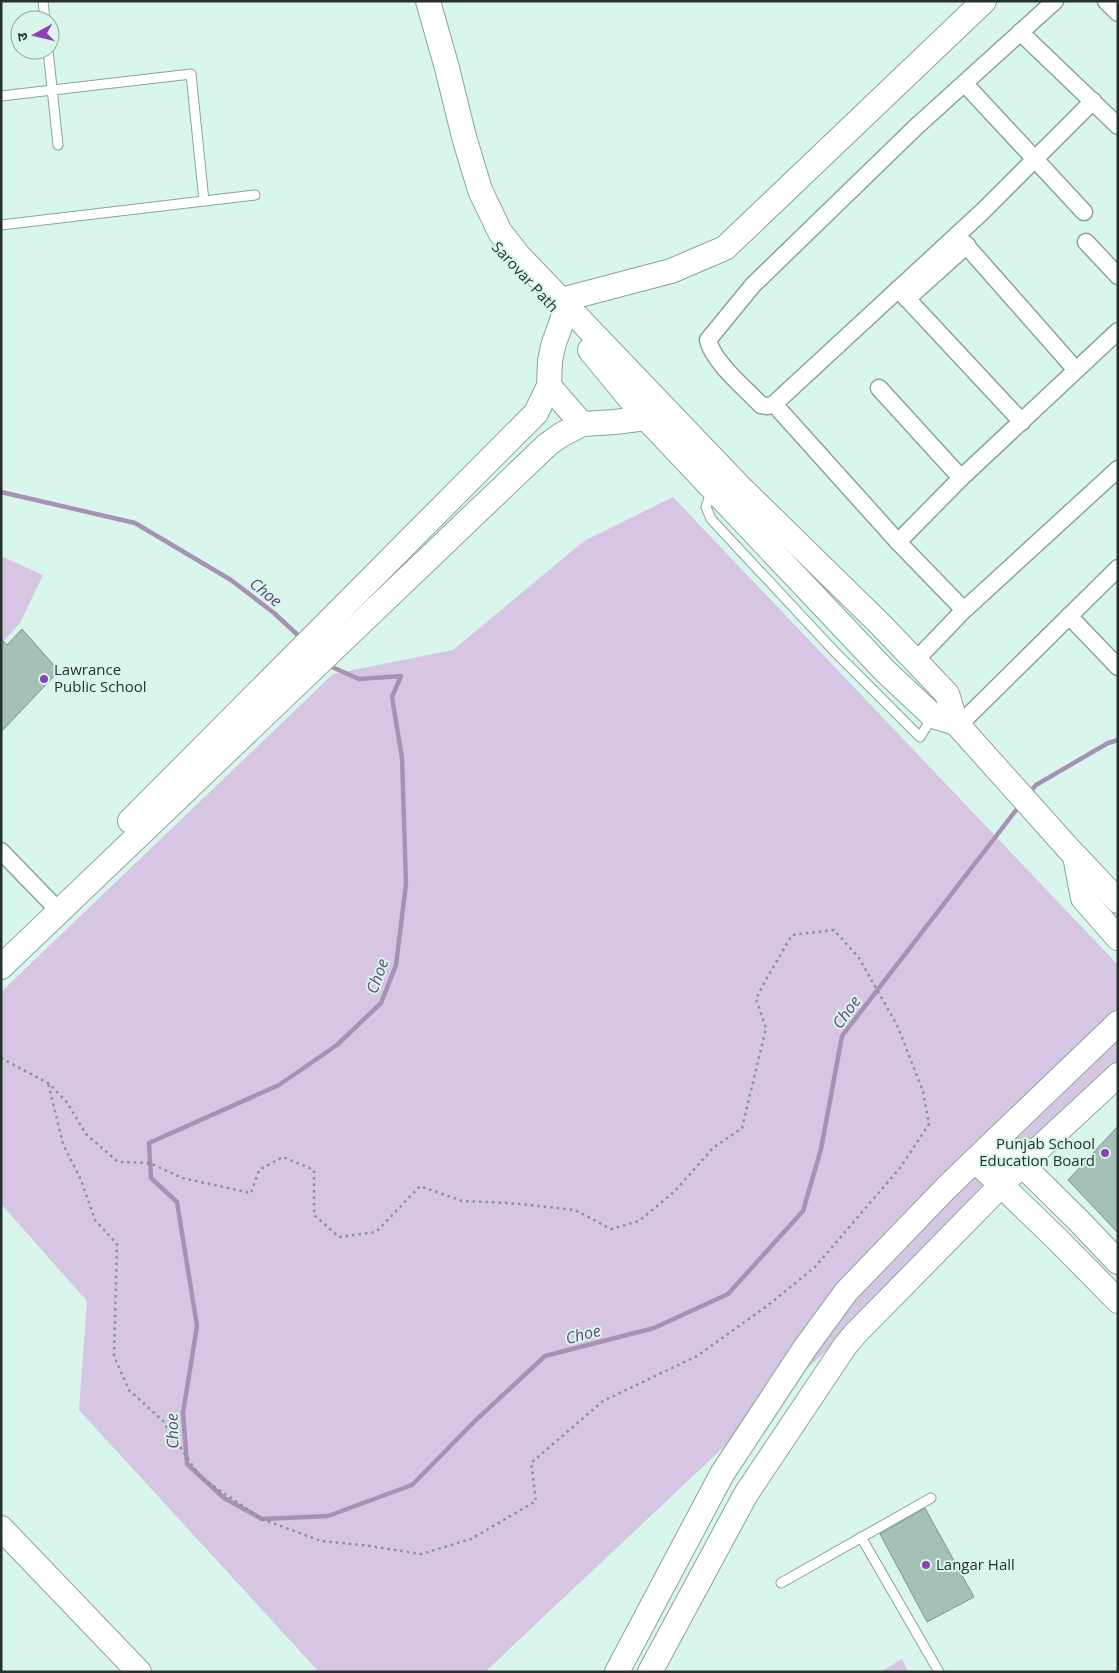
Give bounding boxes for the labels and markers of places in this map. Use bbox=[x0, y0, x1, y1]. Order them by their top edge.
place label: Lawrance Public School bbox=[54, 659, 147, 696]
marker: Lawrance Public School bbox=[38, 673, 50, 685]
place label: Punjab School Education Board bbox=[979, 1133, 1095, 1170]
marker: Punjab School Education Board bbox=[1099, 1147, 1111, 1159]
place label: Langar Hall bbox=[936, 1554, 1015, 1574]
marker: Langar Hall bbox=[920, 1559, 932, 1571]

